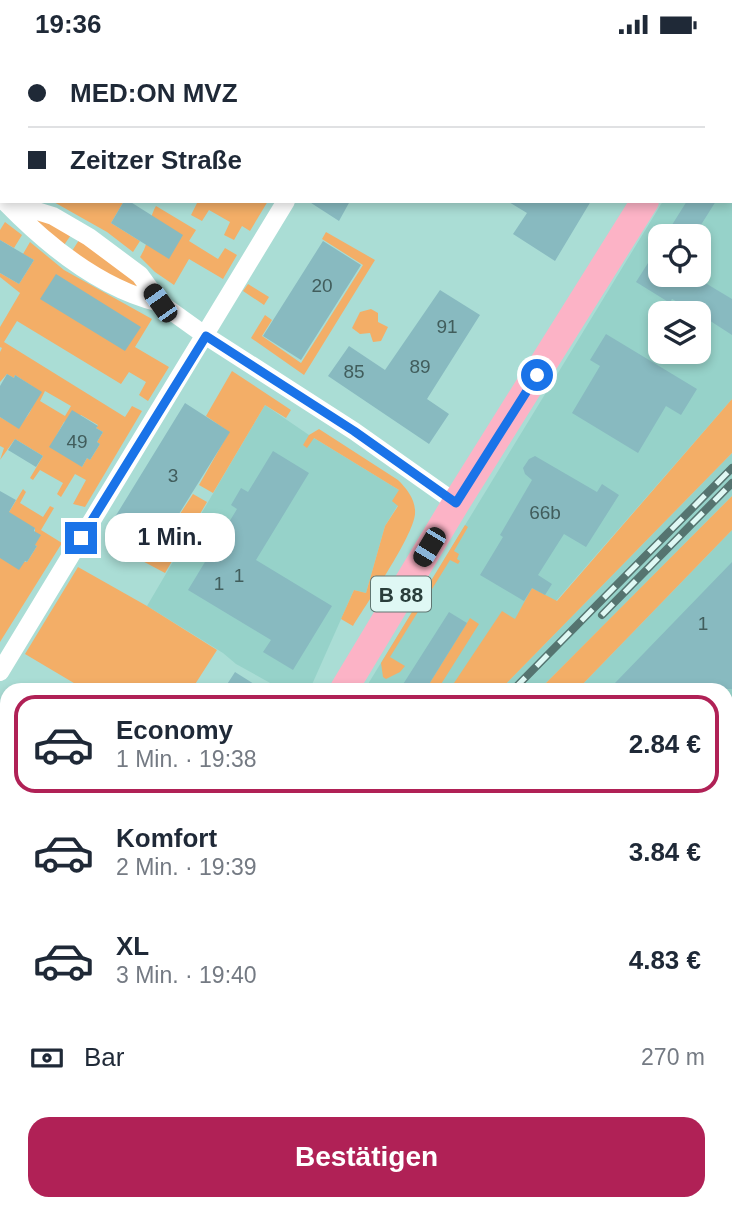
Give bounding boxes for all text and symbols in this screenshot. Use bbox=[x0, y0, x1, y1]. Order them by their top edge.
text: 19:36 bbox=[35, 9, 102, 39]
text: MED:ON MVZ bbox=[70, 78, 238, 108]
text: Zeitzer Straße bbox=[70, 145, 242, 175]
map controls bbox=[648, 224, 711, 364]
button: locate bbox=[648, 224, 711, 287]
house number: 20 bbox=[311, 275, 333, 296]
car bbox=[140, 280, 181, 326]
button: layers bbox=[648, 301, 711, 364]
house number: 91 bbox=[436, 316, 458, 337]
house number: 89 bbox=[409, 356, 431, 377]
route start bbox=[521, 359, 553, 391]
house number: 85 bbox=[343, 361, 365, 382]
house number: 49 bbox=[66, 431, 88, 452]
house number: 3 bbox=[168, 465, 178, 486]
house number: 66b bbox=[529, 502, 561, 523]
callout: 1 Min. bbox=[106, 513, 235, 563]
route end bbox=[65, 522, 97, 554]
text: 1 Min. bbox=[137, 524, 203, 550]
car bbox=[410, 524, 449, 570]
house number: 1 bbox=[234, 565, 244, 586]
house number: 1 bbox=[214, 573, 224, 594]
road number: B 88 bbox=[371, 577, 431, 611]
house number: 1 bbox=[698, 613, 708, 634]
icon: car bbox=[32, 713, 95, 776]
text: Economy bbox=[116, 715, 233, 745]
text: 2.84 € bbox=[629, 729, 701, 759]
text: 1 Min. · 19:38 bbox=[116, 746, 257, 772]
icon: car bbox=[32, 821, 95, 884]
text: Komfort bbox=[116, 823, 217, 853]
text: 3.84 € bbox=[629, 837, 701, 867]
text: 2 Min. · 19:39 bbox=[116, 854, 257, 880]
icon: car bbox=[32, 929, 95, 992]
text: XL bbox=[116, 931, 149, 961]
text: 4.83 € bbox=[629, 945, 701, 975]
text: 3 Min. · 19:40 bbox=[116, 962, 257, 988]
icon: cash bbox=[28, 1039, 66, 1077]
text: Bar bbox=[84, 1042, 124, 1072]
text: 270 m bbox=[641, 1044, 705, 1070]
button: Bestätigen bbox=[28, 1117, 705, 1197]

